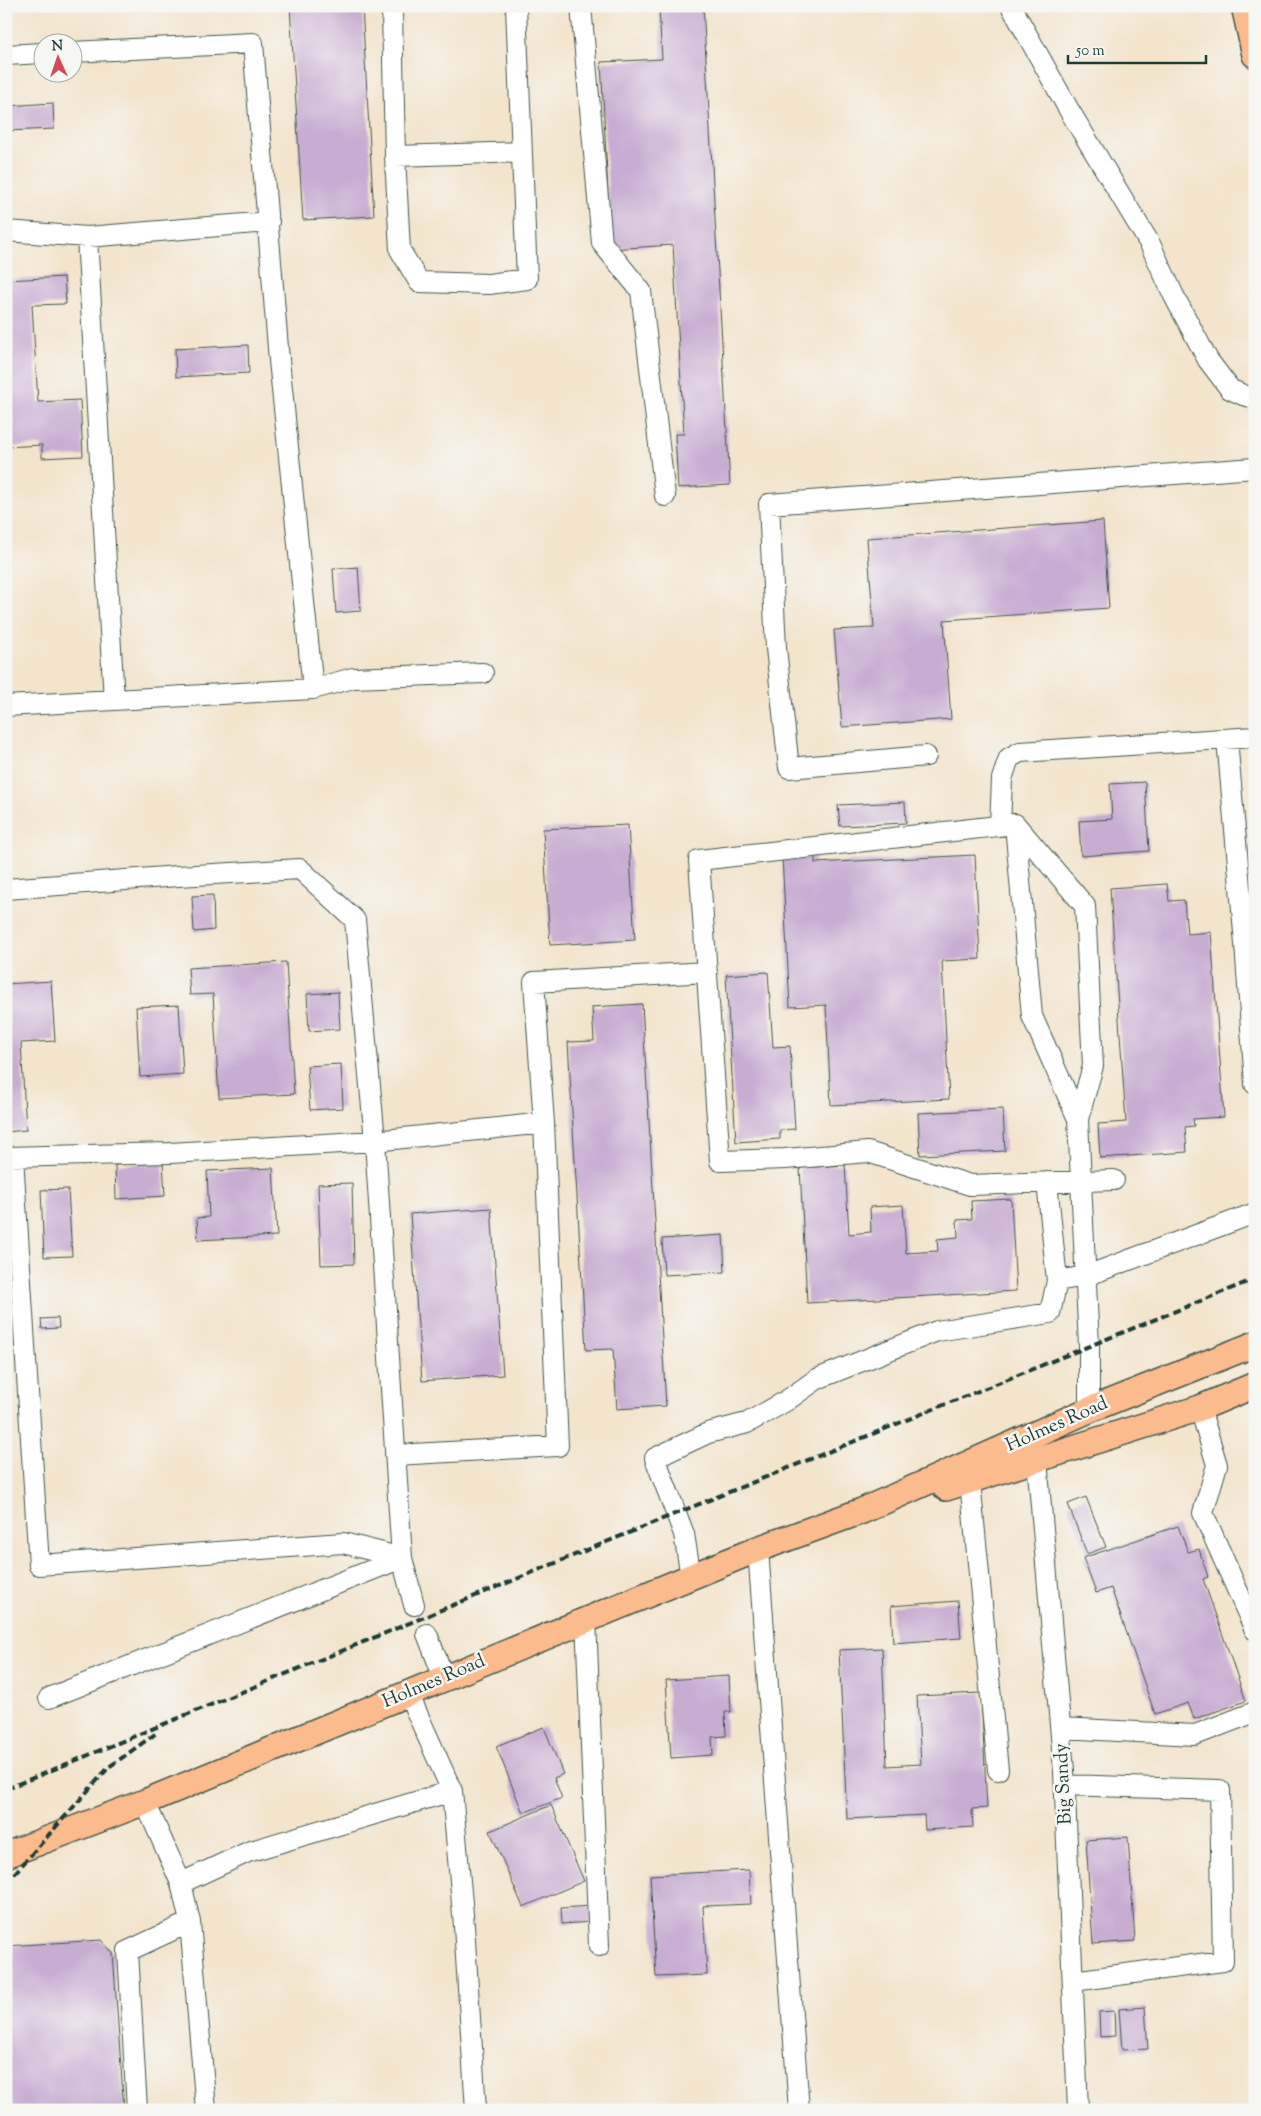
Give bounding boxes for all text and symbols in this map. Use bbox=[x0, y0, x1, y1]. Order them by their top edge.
north arrow bbox=[32, 32, 82, 82]
scale bar bbox=[1068, 32, 1206, 64]
text: N bbox=[51, 37, 64, 57]
text: 50 m bbox=[1075, 41, 1105, 62]
street label: Holmes Road bbox=[1002, 1390, 1113, 1460]
street label: Holmes Road bbox=[378, 1648, 490, 1716]
street label: Big Sandy bbox=[1048, 1742, 1080, 1826]

